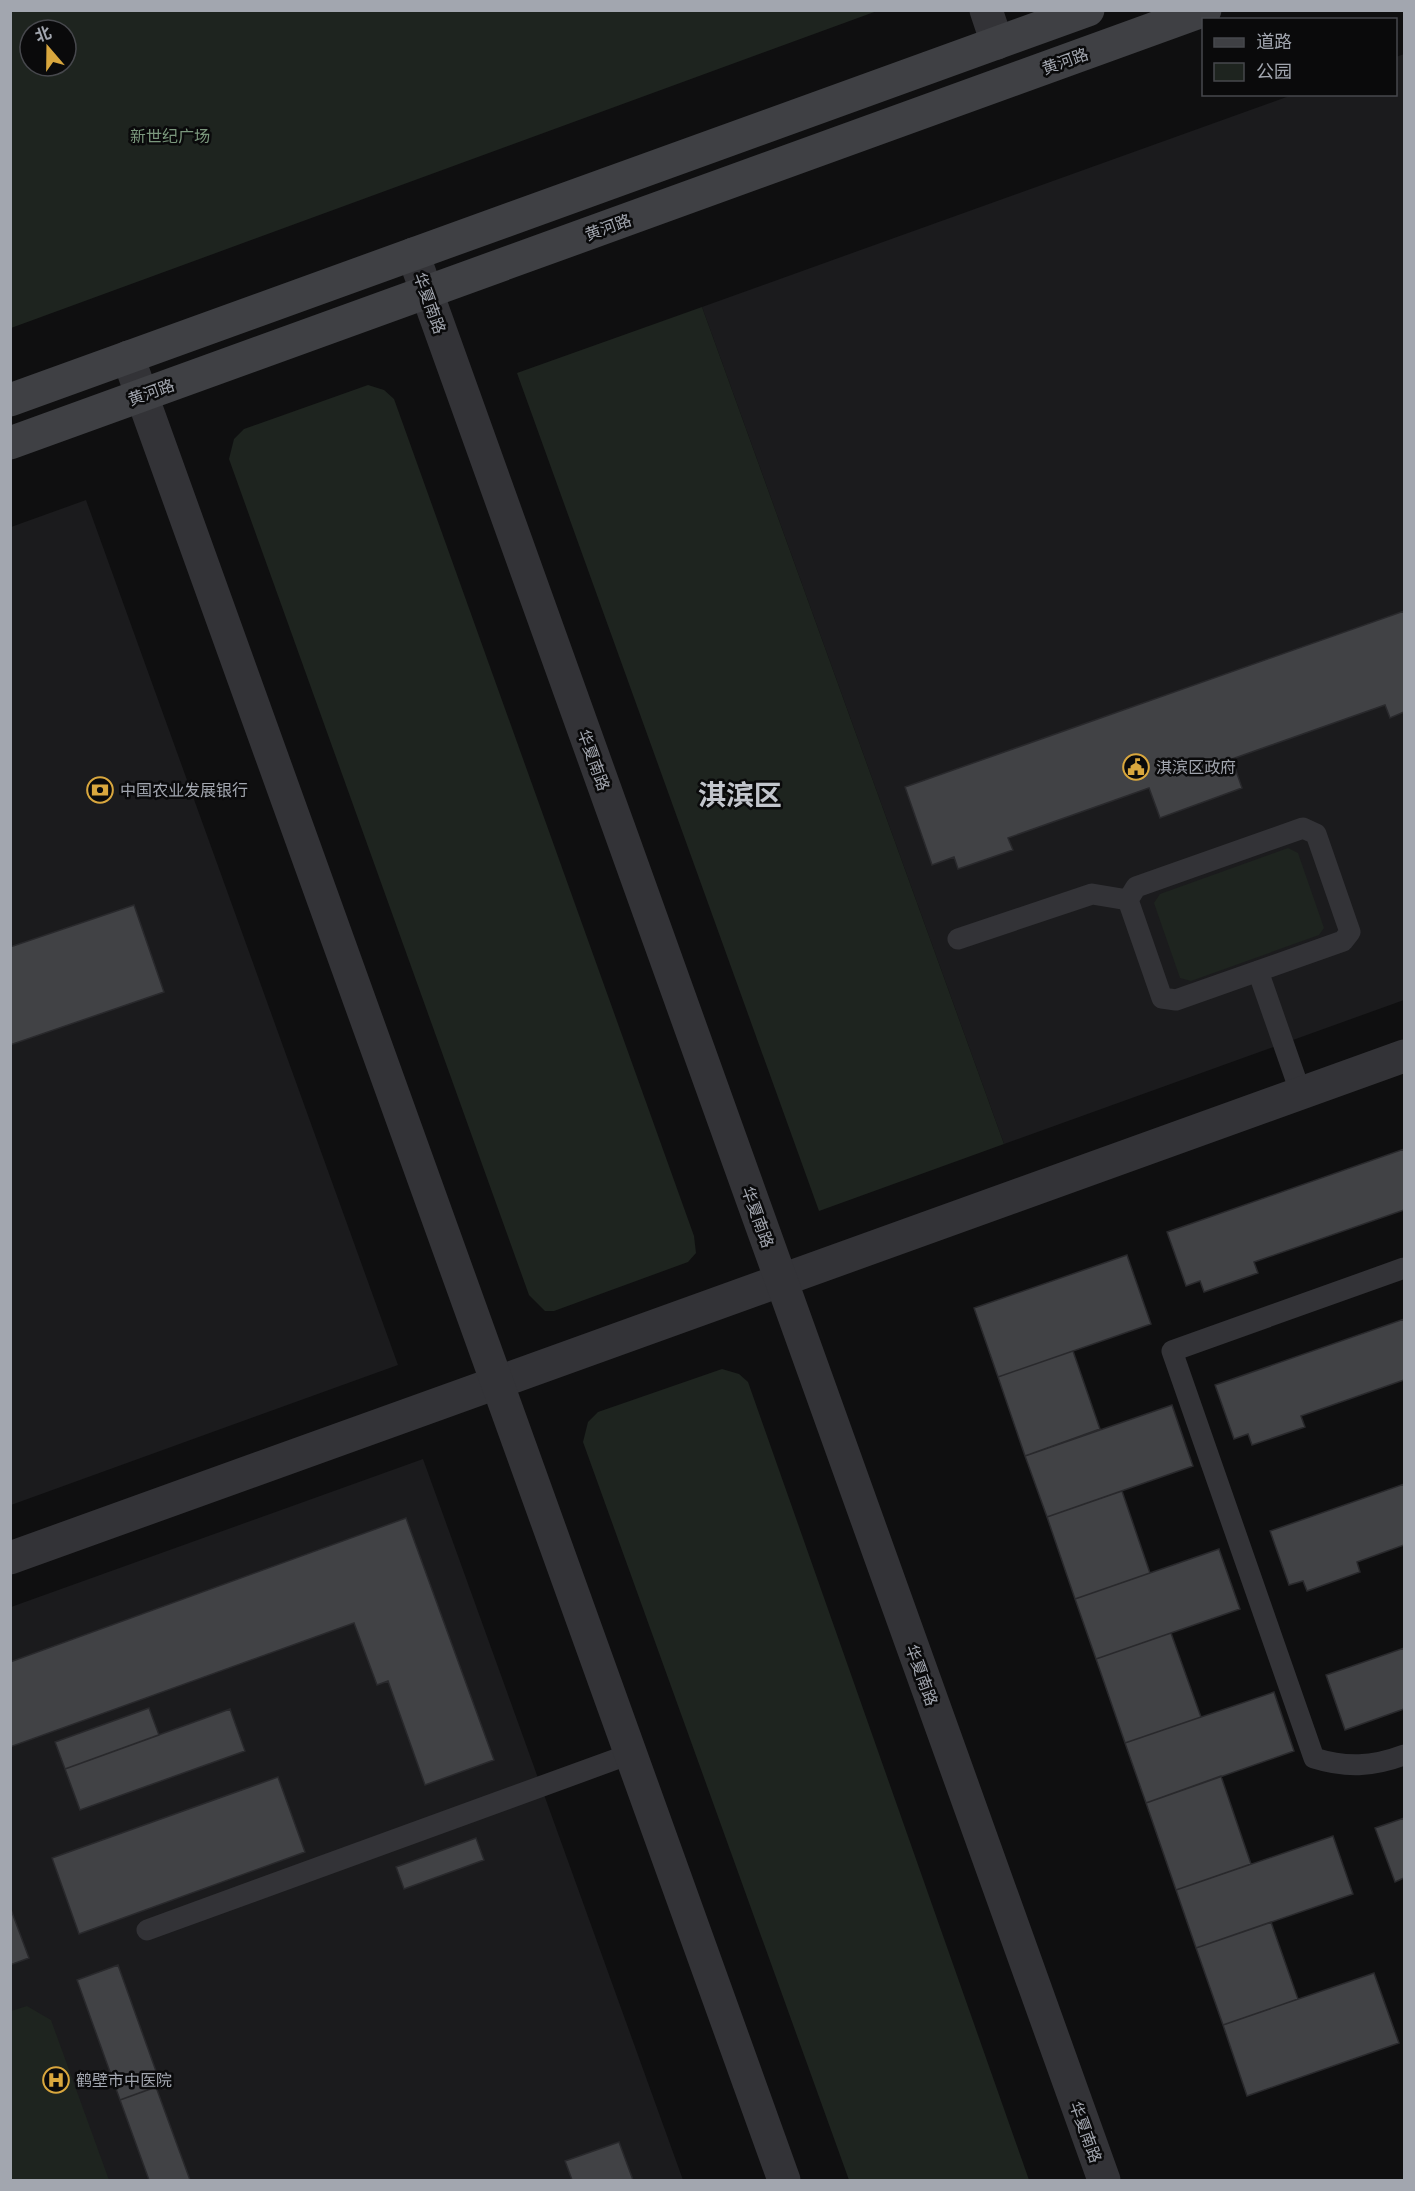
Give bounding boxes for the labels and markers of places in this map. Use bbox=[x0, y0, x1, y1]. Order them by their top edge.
public building icon: 淇滨区政府 bbox=[1121, 752, 1151, 782]
place label: 淇滨区政府 bbox=[1156, 757, 1236, 779]
bank icon: 中国农业发展银行 bbox=[85, 775, 115, 805]
place label: 中国农业发展银行 bbox=[120, 780, 248, 802]
hospital icon: 鹤壁市中医院 bbox=[41, 2065, 71, 2095]
place label: 鹤壁市中医院 bbox=[76, 2070, 172, 2092]

